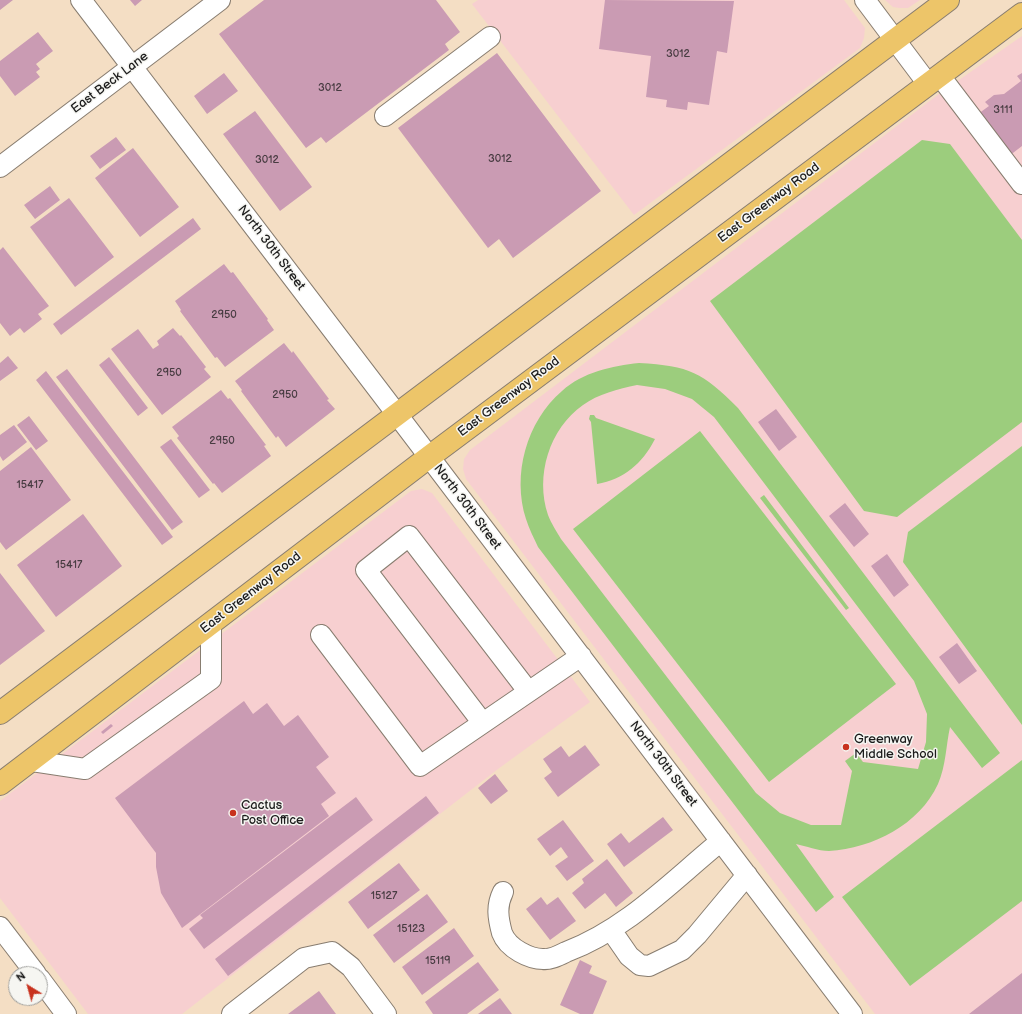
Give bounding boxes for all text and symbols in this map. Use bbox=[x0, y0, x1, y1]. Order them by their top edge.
house number: 3012 bbox=[666, 47, 690, 61]
street label: East Beck Lane bbox=[68, 49, 152, 117]
house number: 3012 bbox=[318, 81, 342, 95]
house number: 3111 bbox=[993, 103, 1013, 117]
house number: 3012 bbox=[488, 152, 512, 166]
house number: 3012 bbox=[255, 153, 279, 167]
street label: East Greenway Road bbox=[715, 160, 823, 246]
street label: North 30th Street bbox=[234, 202, 308, 294]
house number: 2950 bbox=[211, 308, 237, 322]
street label: East Greenway Road bbox=[455, 354, 563, 440]
house number: 2950 bbox=[156, 366, 182, 380]
house number: 2950 bbox=[272, 388, 298, 402]
house number: 2950 bbox=[209, 434, 235, 448]
street label: North 30th Street bbox=[430, 461, 504, 553]
house number: 15417 bbox=[17, 478, 43, 492]
street label: East Greenway Road bbox=[198, 549, 304, 637]
house number: 15417 bbox=[56, 558, 82, 572]
street label: North 30th Street bbox=[626, 718, 700, 810]
place label: Greenway Middle School bbox=[854, 732, 937, 763]
marker: Greenway Middle School bbox=[841, 742, 851, 752]
place label: Cactus Post Office bbox=[241, 798, 304, 829]
marker: Cactus Post Office bbox=[228, 808, 238, 818]
house number: 15127 bbox=[371, 889, 397, 903]
house number: 15123 bbox=[397, 922, 425, 936]
house number: 15119 bbox=[425, 954, 451, 968]
north arrow bbox=[8, 966, 48, 1006]
text: N bbox=[14, 969, 28, 984]

